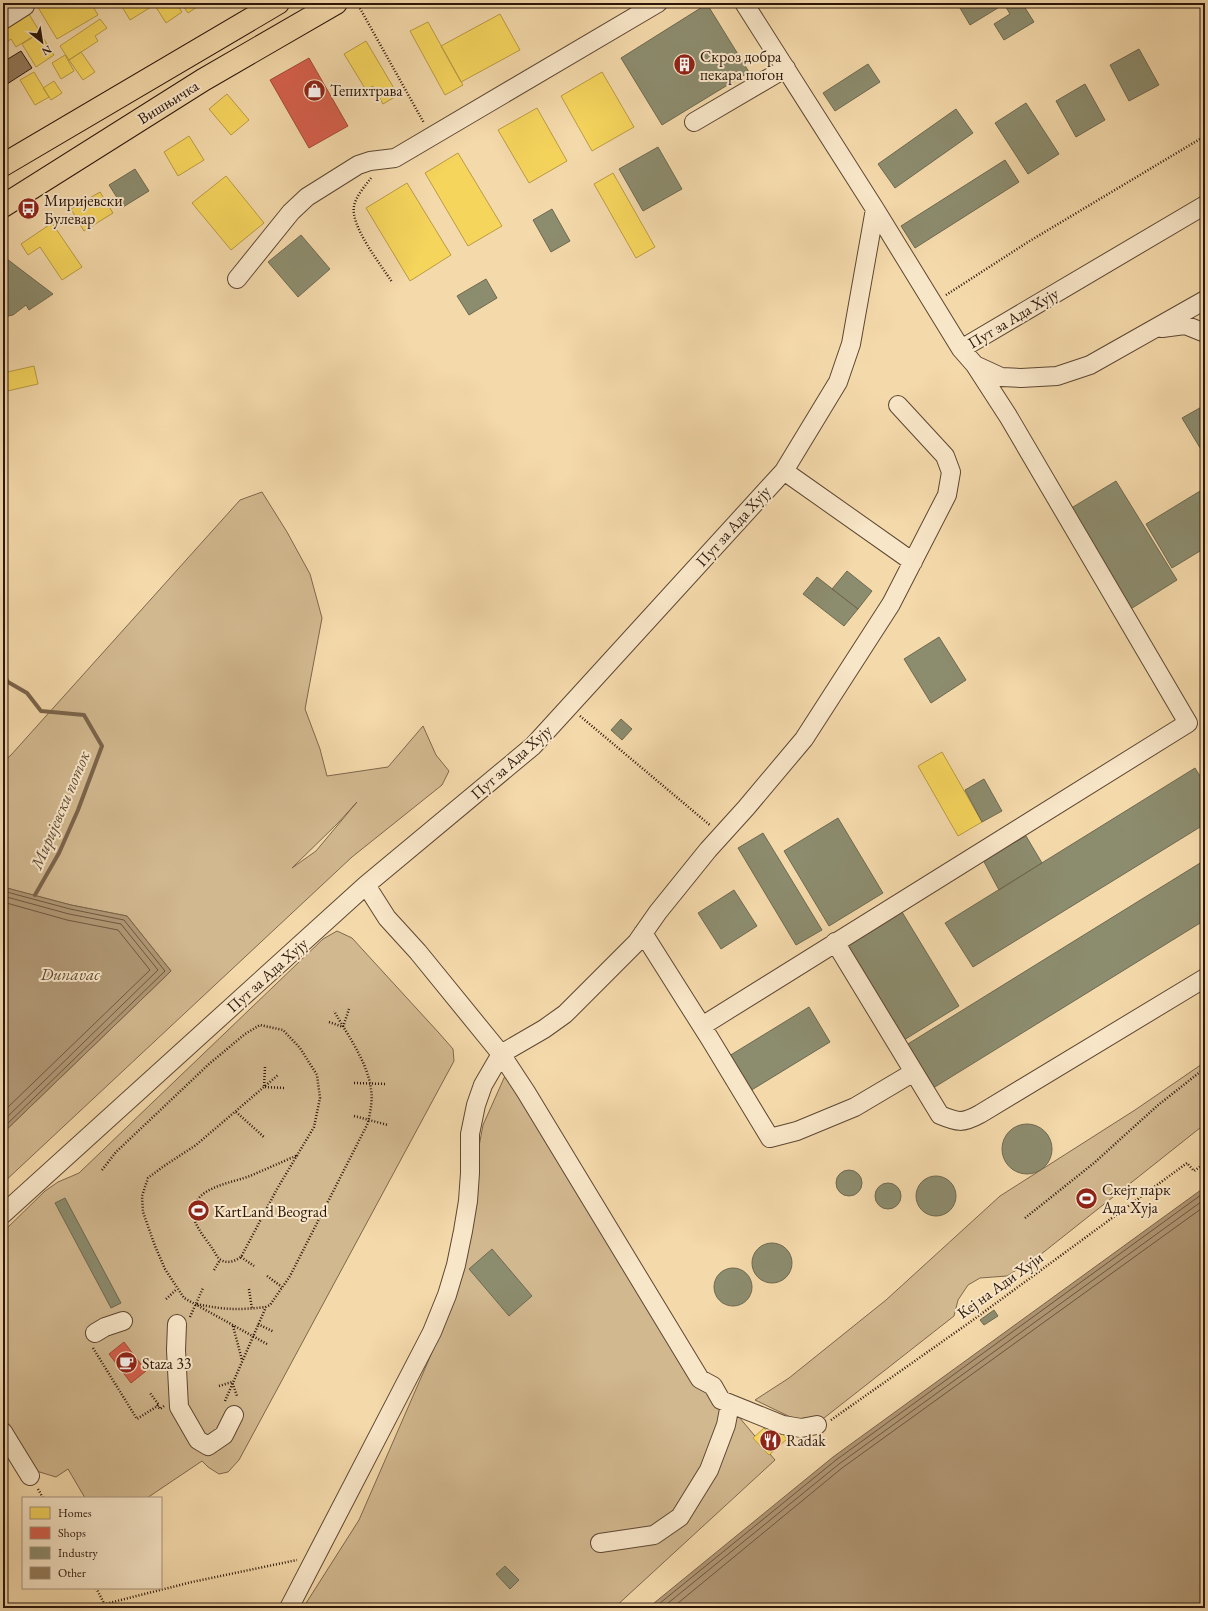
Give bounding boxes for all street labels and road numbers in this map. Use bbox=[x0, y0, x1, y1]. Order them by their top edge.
street label: Вишњичка bbox=[133, 75, 203, 129]
street label: Пут за Ада Хују bbox=[964, 282, 1063, 353]
street label: Пут за Ада Хују bbox=[691, 480, 776, 571]
street label: Пут за Ада Хују bbox=[466, 719, 557, 804]
street label: Пут за Ада Хују bbox=[222, 932, 313, 1017]
street label: Кеј на Ади Хуји bbox=[953, 1246, 1048, 1323]

